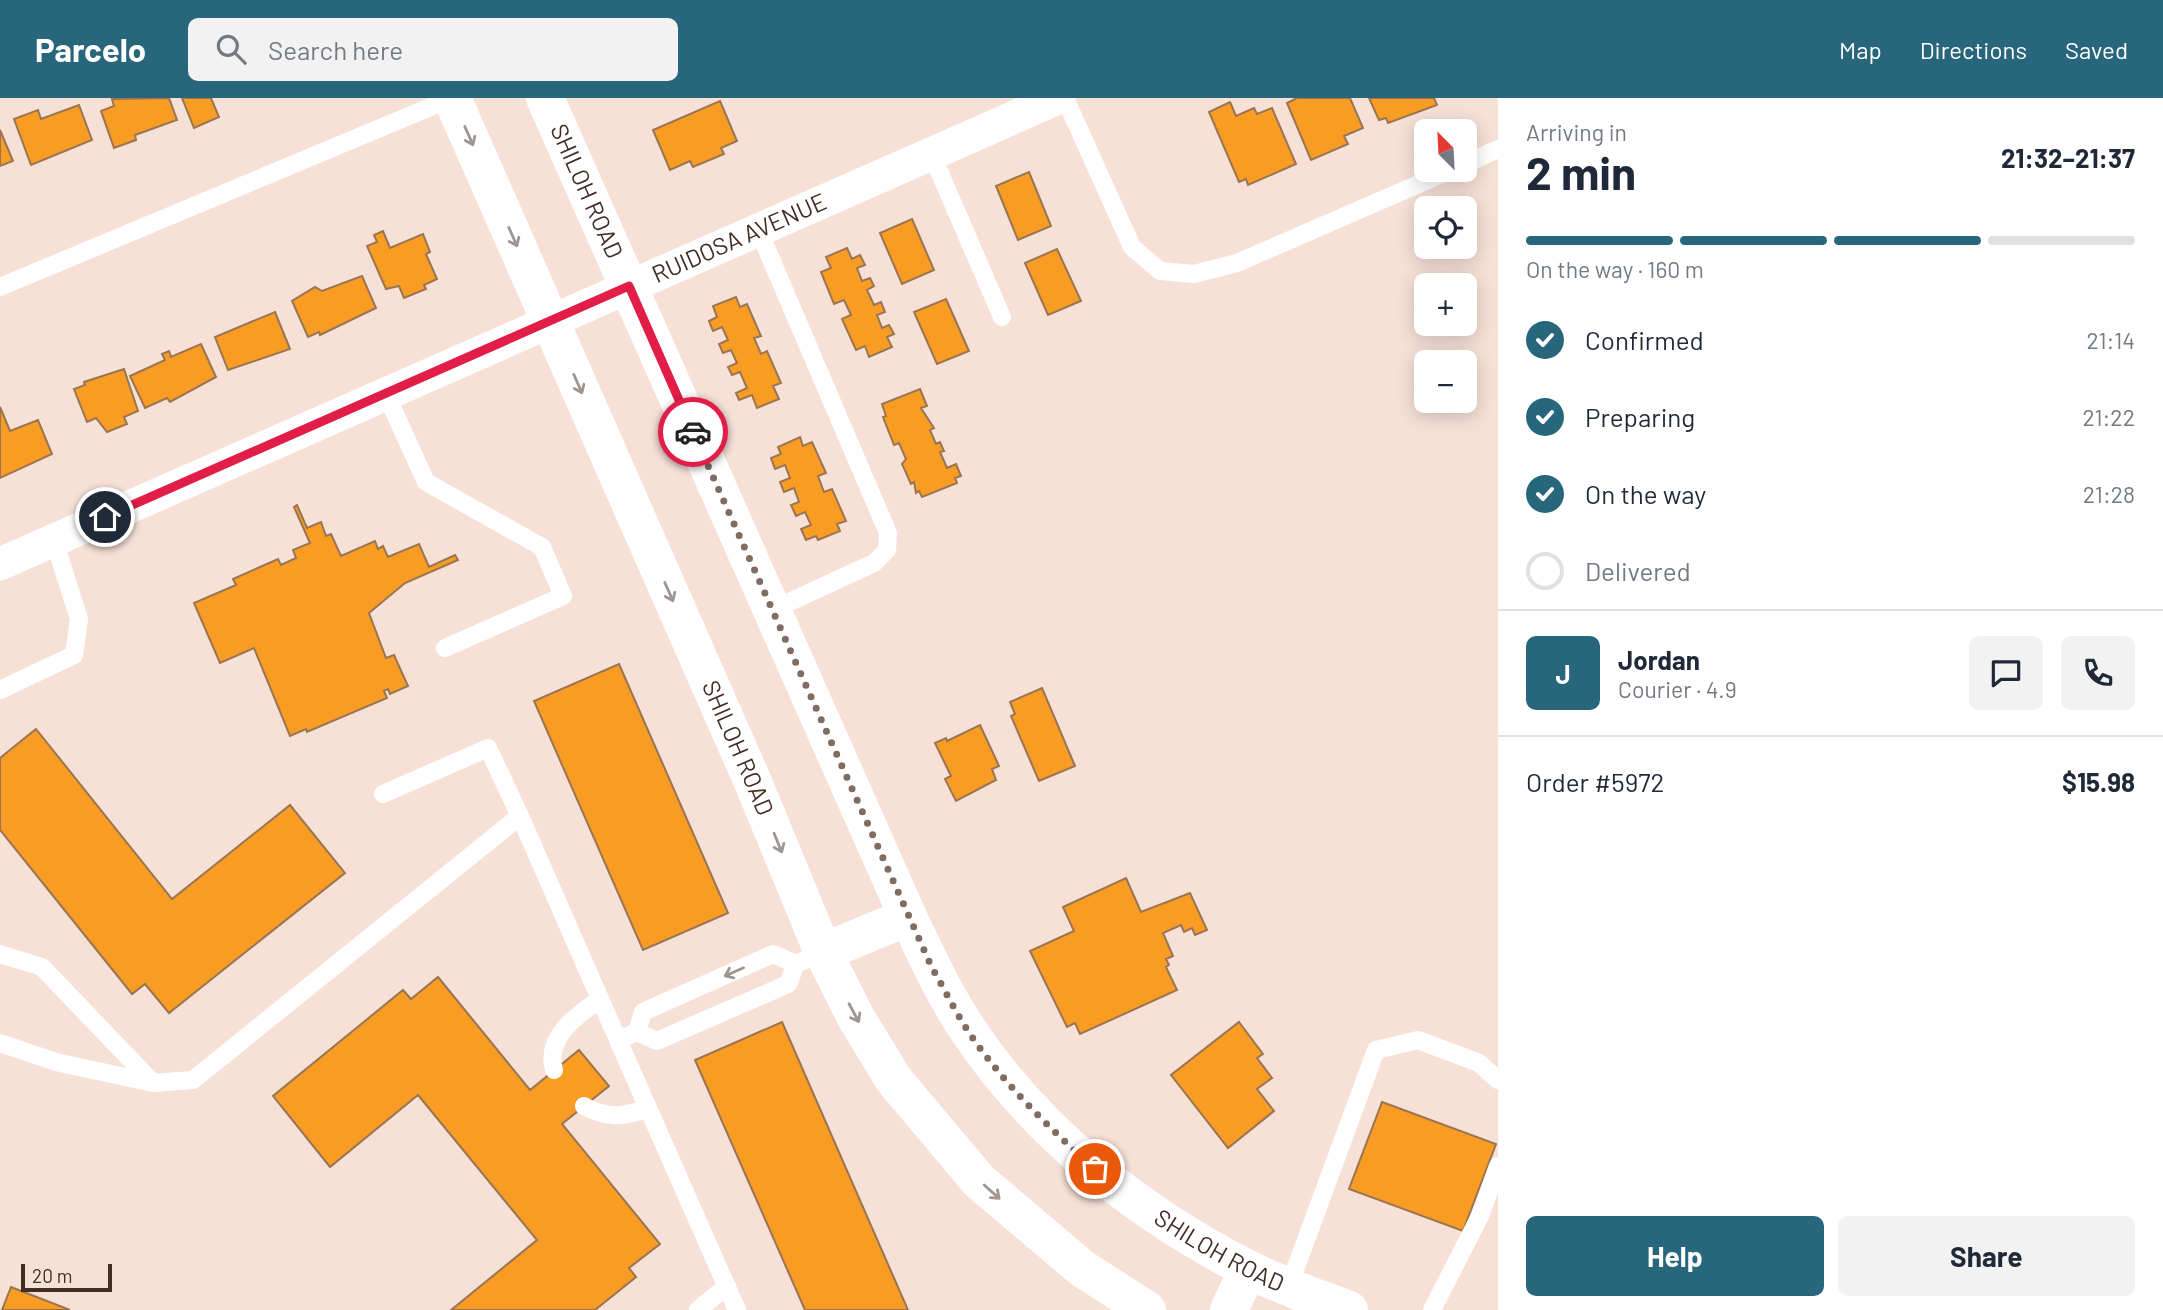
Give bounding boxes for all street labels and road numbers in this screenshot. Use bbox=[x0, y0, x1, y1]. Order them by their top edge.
street label: SHILOH ROAD bbox=[545, 119, 630, 262]
street label: RUIDOSA AVENUE bbox=[647, 186, 831, 288]
street label: SHILOH ROAD bbox=[697, 676, 781, 819]
street label: SHILOH ROAD bbox=[1150, 1202, 1289, 1297]

